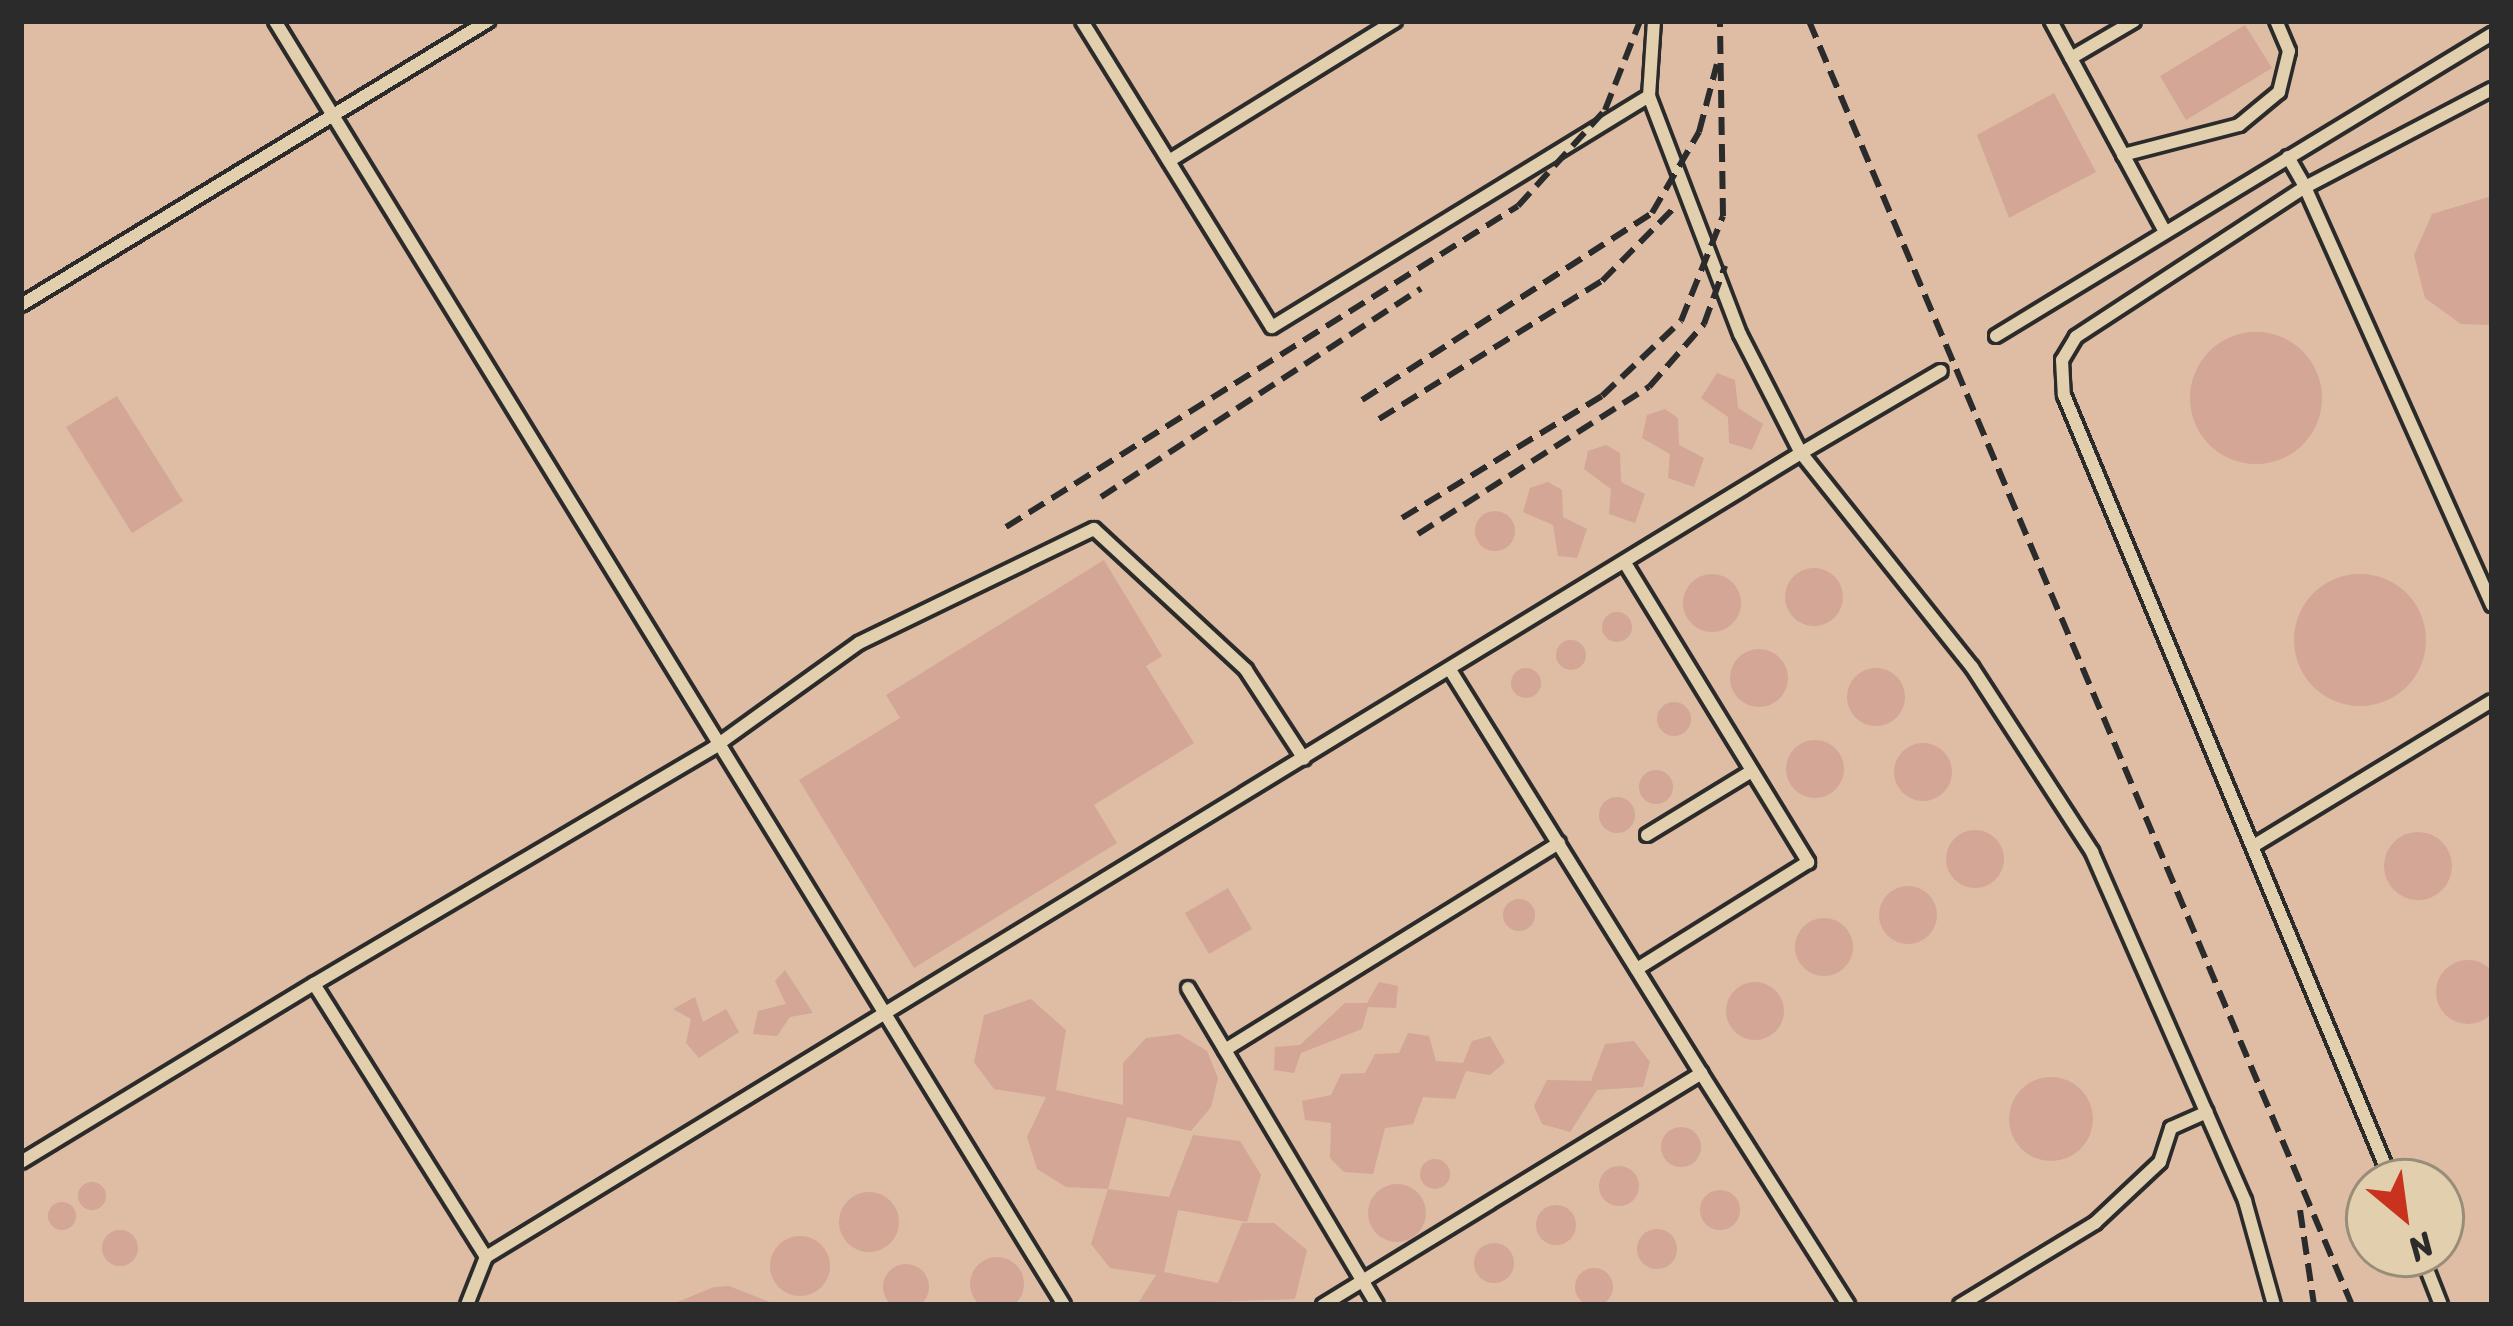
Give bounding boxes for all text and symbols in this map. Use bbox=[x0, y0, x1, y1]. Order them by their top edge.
north arrow bbox=[2345, 1158, 2465, 1278]
text: N bbox=[2397, 1216, 2445, 1278]

